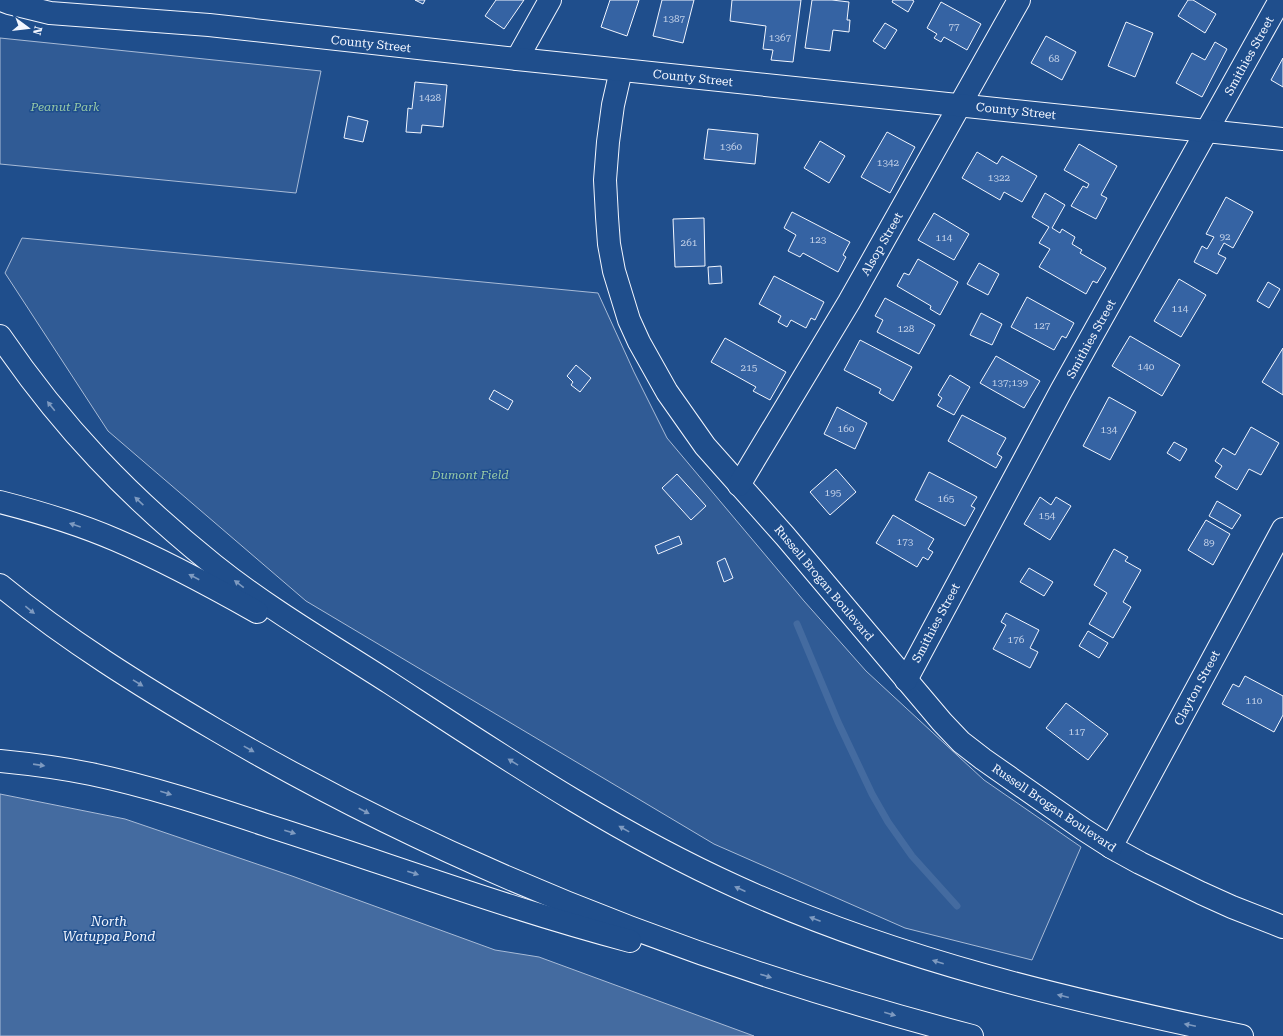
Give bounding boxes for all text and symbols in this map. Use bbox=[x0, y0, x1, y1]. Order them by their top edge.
north arrow bbox=[8, 8, 48, 48]
house number: 1387 bbox=[663, 13, 686, 24]
street label: Smithies Street bbox=[1222, 14, 1277, 98]
house number: 77 bbox=[948, 21, 960, 32]
text: N bbox=[30, 25, 45, 37]
house number: 1367 bbox=[769, 32, 792, 43]
street label: County Street bbox=[330, 33, 412, 55]
house number: 68 bbox=[1048, 53, 1060, 64]
street label: County Street bbox=[652, 67, 734, 89]
house number: 1428 bbox=[419, 92, 442, 103]
park label: Peanut Park bbox=[29, 100, 100, 114]
street label: County Street bbox=[975, 100, 1057, 122]
house number: 1360 bbox=[720, 141, 743, 152]
house number: 1342 bbox=[877, 157, 900, 168]
house number: 1322 bbox=[988, 172, 1011, 183]
street label: Alsop Street bbox=[858, 209, 906, 278]
house number: 92 bbox=[1219, 231, 1231, 242]
house number: 114 bbox=[936, 232, 953, 243]
house number: 123 bbox=[810, 234, 827, 245]
house number: 261 bbox=[681, 237, 698, 248]
street label: Smithies Street bbox=[1064, 297, 1119, 381]
house number: 114 bbox=[1172, 303, 1189, 314]
house number: 127 bbox=[1034, 320, 1051, 331]
house number: 128 bbox=[898, 323, 915, 334]
house number: 140 bbox=[1138, 361, 1155, 372]
house number: 215 bbox=[741, 362, 758, 373]
house number: 137;139 bbox=[992, 377, 1029, 388]
one-way arrow bbox=[47, 400, 55, 411]
house number: 160 bbox=[838, 423, 855, 434]
house number: 134 bbox=[1101, 424, 1118, 435]
park label: Dumont Field bbox=[430, 468, 509, 482]
house number: 195 bbox=[825, 487, 842, 498]
house number: 165 bbox=[938, 493, 955, 504]
one-way arrow bbox=[134, 496, 144, 506]
house number: 154 bbox=[1039, 510, 1056, 521]
one-way arrow bbox=[69, 522, 81, 528]
street label: Russell Brogan Boulevard bbox=[771, 522, 877, 644]
house number: 173 bbox=[897, 536, 914, 547]
house number: 89 bbox=[1203, 537, 1215, 548]
one-way arrow bbox=[188, 574, 200, 581]
one-way arrow bbox=[234, 580, 245, 588]
street label: Smithies Street bbox=[909, 580, 963, 665]
one-way arrow bbox=[25, 605, 36, 614]
house number: 176 bbox=[1008, 634, 1025, 645]
street label: Clayton Street bbox=[1171, 648, 1223, 728]
one-way arrow bbox=[132, 679, 144, 686]
house number: 110 bbox=[1246, 695, 1263, 706]
house number: 117 bbox=[1069, 726, 1086, 737]
one-way arrow bbox=[244, 746, 255, 753]
one-way arrow bbox=[508, 758, 518, 766]
street label: Russell Brogan Boulevard bbox=[989, 761, 1119, 855]
one-way arrow bbox=[33, 762, 45, 768]
one-way arrow bbox=[160, 790, 172, 796]
one-way arrow bbox=[358, 808, 370, 814]
one-way arrow bbox=[619, 826, 630, 833]
one-way arrow bbox=[284, 829, 296, 835]
one-way arrow bbox=[407, 870, 419, 876]
one-way arrow bbox=[734, 885, 746, 892]
water label: North Watuppa Pond bbox=[63, 914, 155, 944]
one-way arrow bbox=[809, 916, 821, 922]
one-way arrow bbox=[932, 959, 944, 965]
one-way arrow bbox=[760, 973, 772, 979]
one-way arrow bbox=[1057, 993, 1069, 999]
one-way arrow bbox=[884, 1011, 896, 1017]
one-way arrow bbox=[1184, 1021, 1196, 1027]

